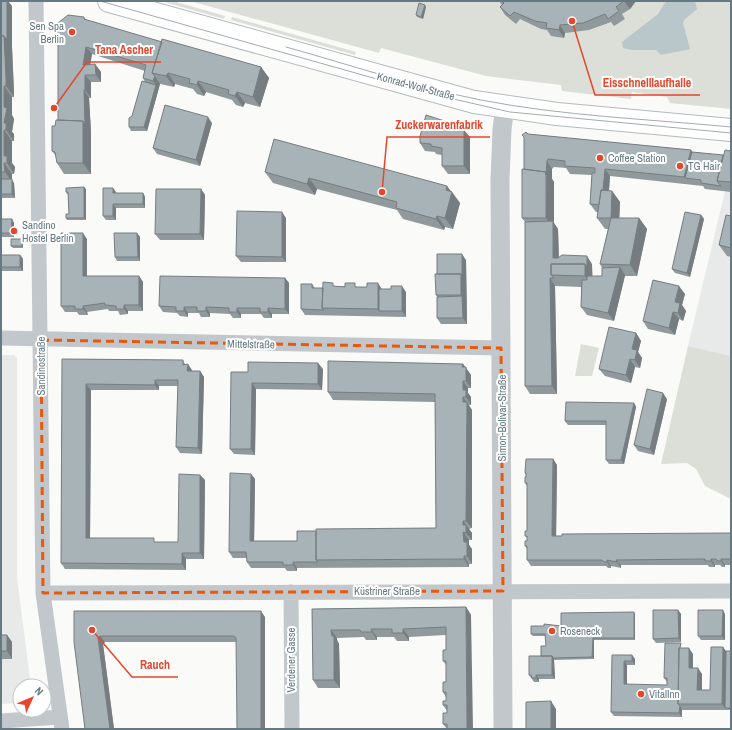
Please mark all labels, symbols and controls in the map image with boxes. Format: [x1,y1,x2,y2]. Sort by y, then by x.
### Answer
place label: Sen Spa Berlin [29,19,64,46]
marker: Sen Spa Berlin [67,27,77,37]
callout: Tana Ascher [87,38,161,62]
text: Tana Ascher [95,42,153,58]
street label: Konrad-Wolf-Straße [376,69,456,103]
callout: Eisschnelllaufhalle [595,71,700,95]
text: Eisschnelllaufhalle [603,75,692,91]
callout: Zuckerwarenfabrik [387,113,490,137]
text: Zuckerwarenfabrik [395,117,483,133]
place label: Coffee Station [608,151,666,165]
marker: Coffee Station [595,153,605,163]
place label: TG Hair [688,159,720,173]
marker: TG Hair [675,161,685,171]
place label: Sandino Hostel Berlin [22,218,74,245]
marker: Sandino Hostel Berlin [9,226,19,236]
street label: Sandinostraße [34,336,48,396]
street label: Mittelstraße [227,337,275,351]
street label: Simon-Bolivar-Straße [495,374,509,462]
street label: Küstriner Straße [354,584,420,598]
place label: Roseneck [560,624,601,638]
marker: Roseneck [547,626,557,636]
street label: Verdener Gasse [284,627,298,693]
callout: Rauch [132,653,178,677]
text: Rauch [140,657,170,673]
north arrow [12,678,52,718]
text: N [32,684,46,698]
place label: VitalInn [649,687,679,701]
marker: VitalInn [636,689,646,699]

